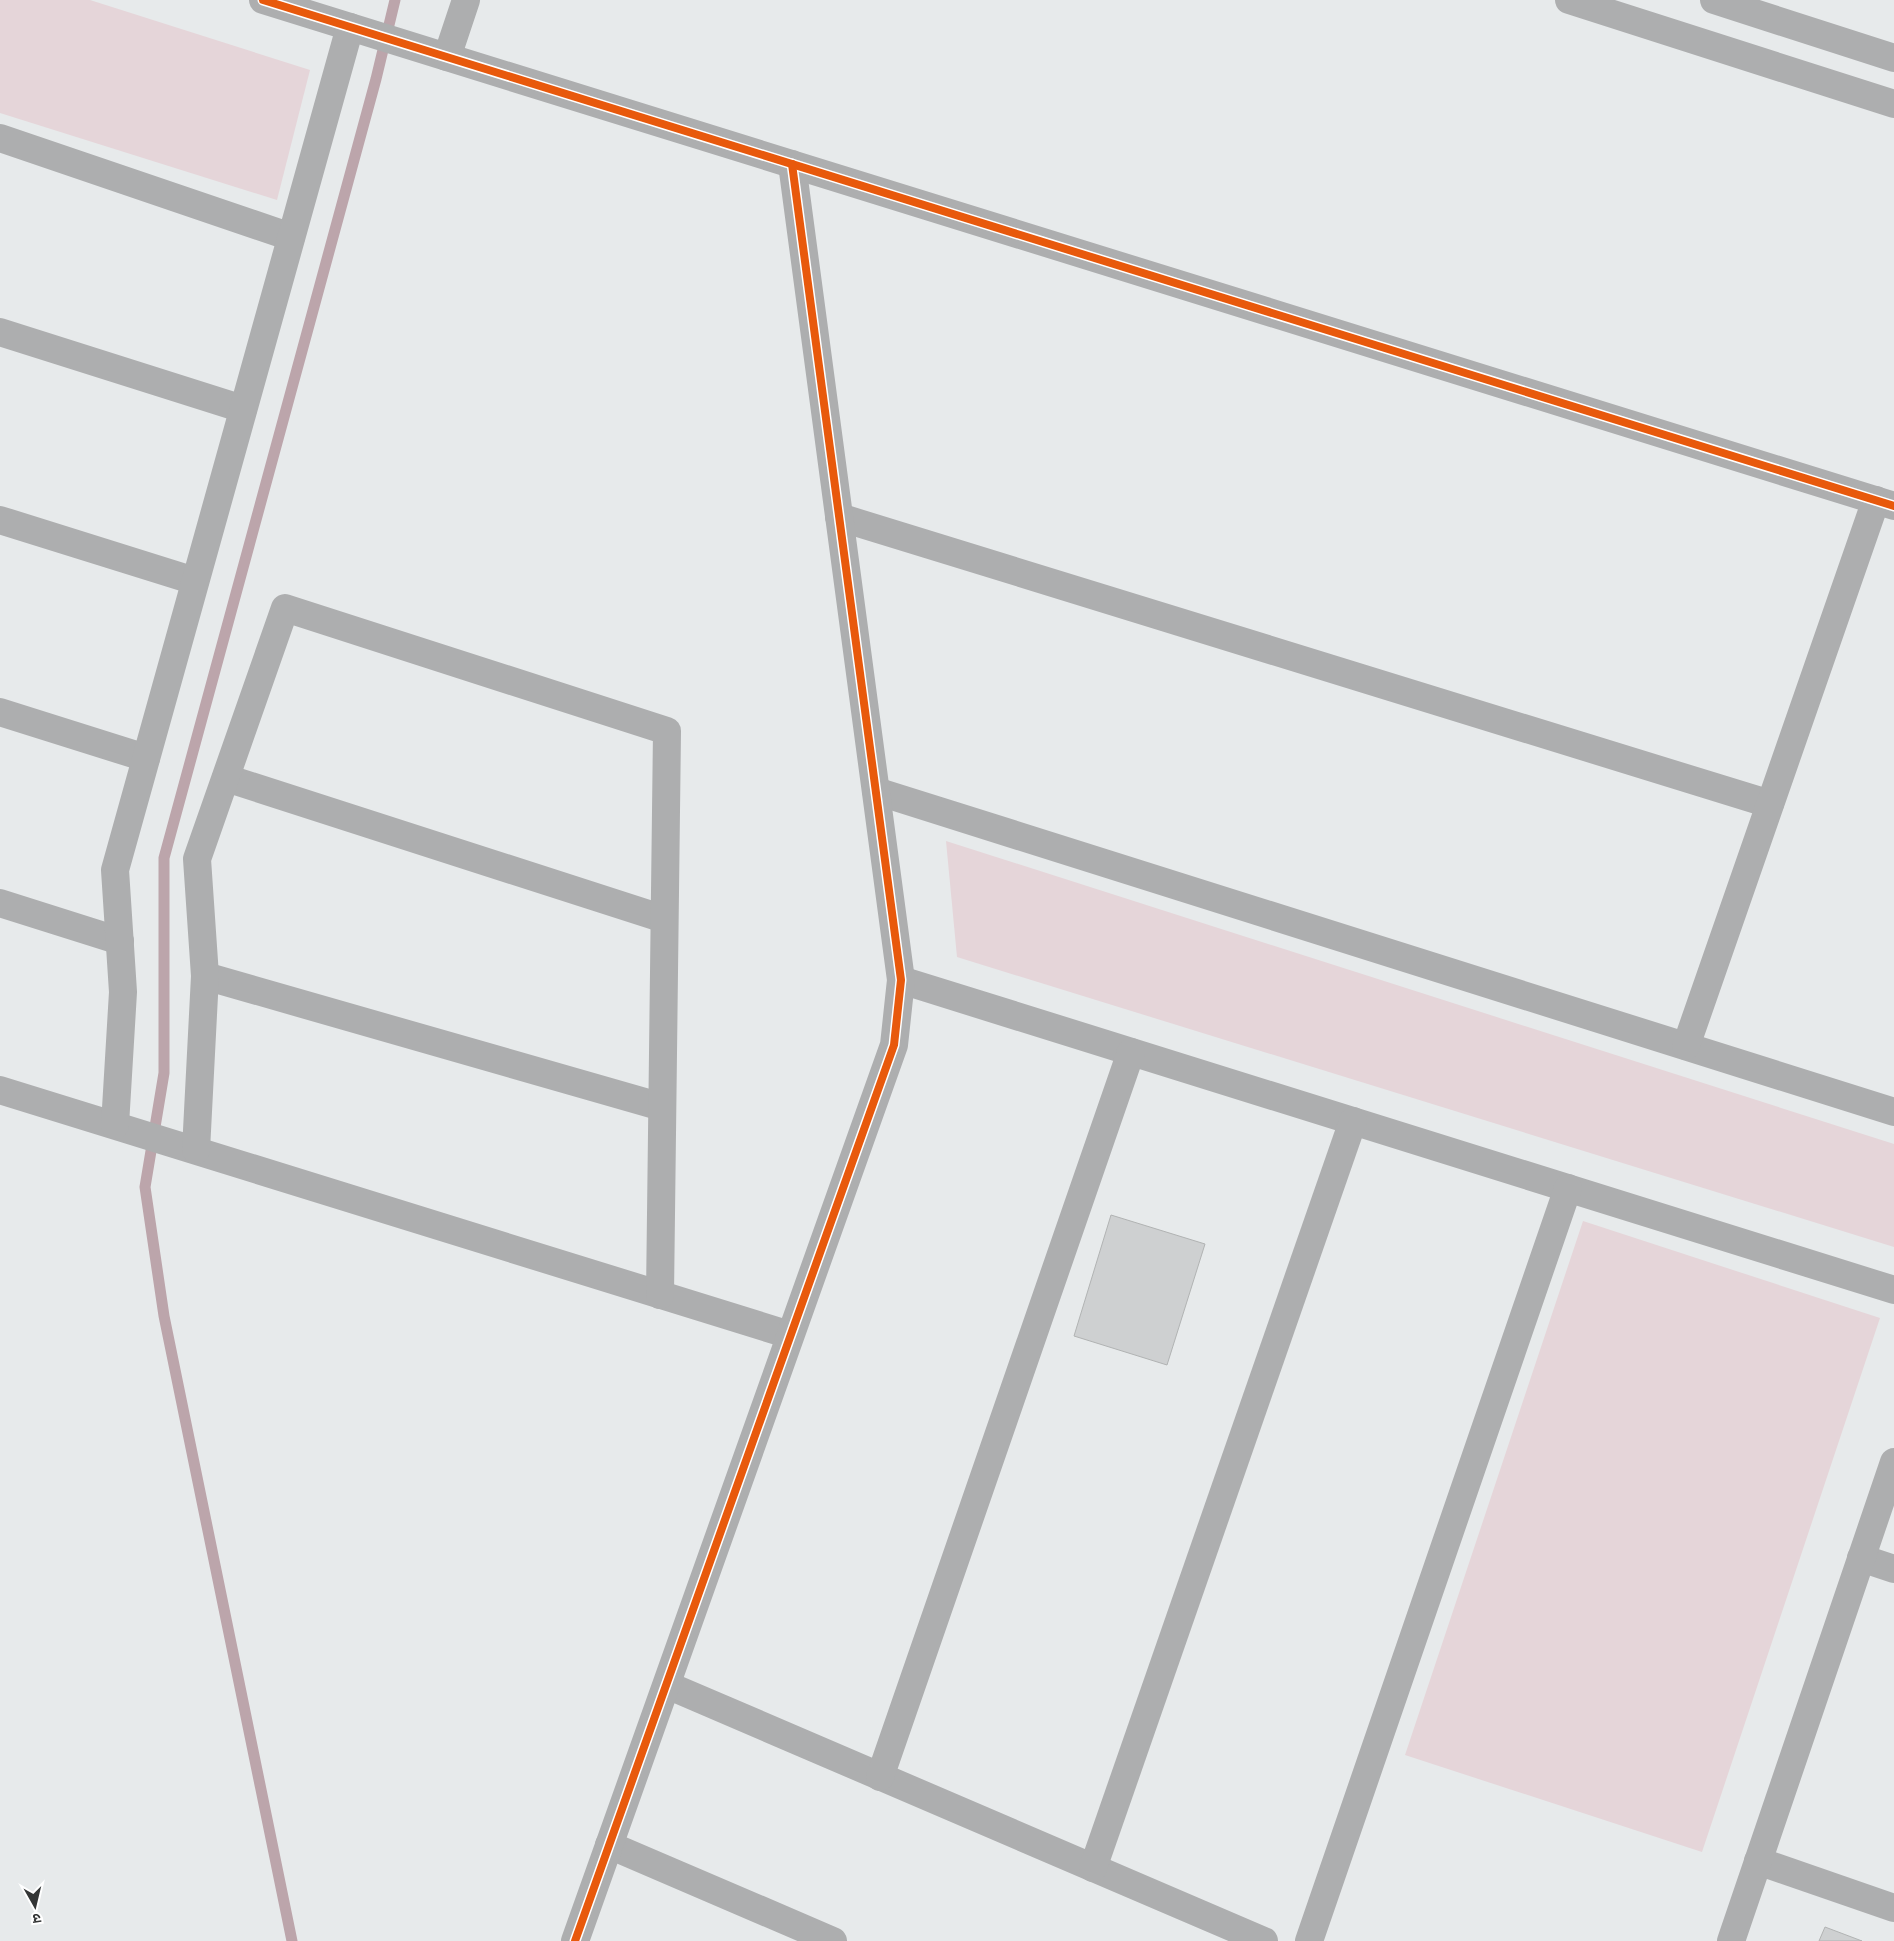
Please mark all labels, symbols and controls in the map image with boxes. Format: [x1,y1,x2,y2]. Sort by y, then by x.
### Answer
north arrow [10,1881,60,1931]
text: उ [31,1910,42,1927]

